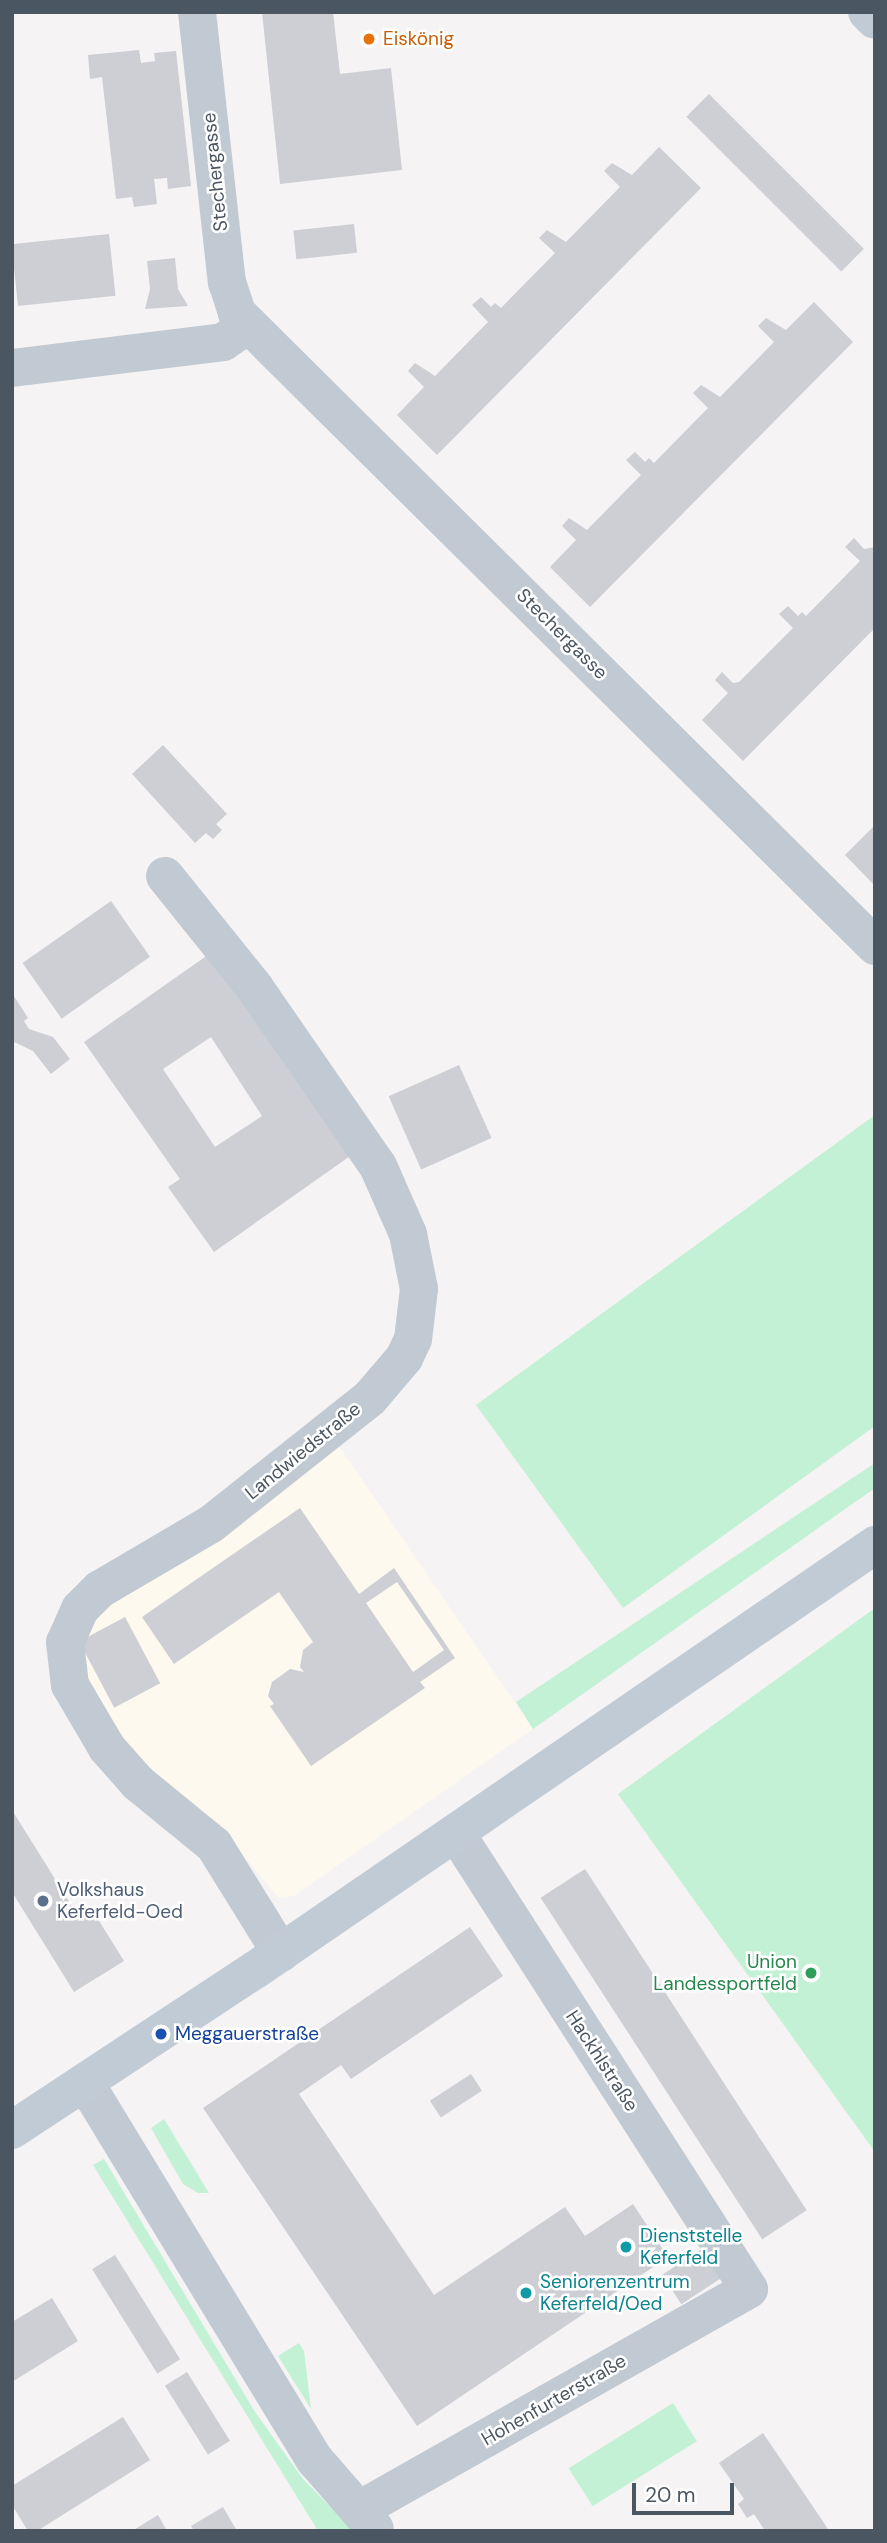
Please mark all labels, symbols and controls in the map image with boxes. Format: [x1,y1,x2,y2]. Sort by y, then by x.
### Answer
place label: Eiskönig [383,28,454,50]
marker: Eiskönig [361,31,377,47]
street label: Stechergasse [197,112,233,232]
street label: Stechergasse [512,584,612,684]
street label: Landwiedstraße [241,1397,365,1505]
place label: Volkshaus Keferfeld-Oed [57,1879,183,1923]
marker: Volkshaus Keferfeld-Oed [35,1893,51,1909]
place label: Union Landessportfeld [653,1951,797,1995]
marker: Union Landessportfeld [803,1965,819,1981]
street label: Hackhlstraße [561,2006,643,2116]
place label: Meggauerstraße [175,2023,319,2045]
marker: Meggauerstraße [153,2026,169,2042]
place label: Dienststelle Keferfeld [640,2225,742,2269]
marker: Dienststelle Keferfeld [618,2239,634,2255]
place label: Seniorenzentrum Keferfeld/Oed [540,2271,690,2315]
marker: Seniorenzentrum Keferfeld/Oed [518,2285,534,2301]
street label: Hohenfurterstraße [478,2349,630,2451]
scale bar [635,2470,736,2514]
text: 20 m [645,2481,696,2509]

